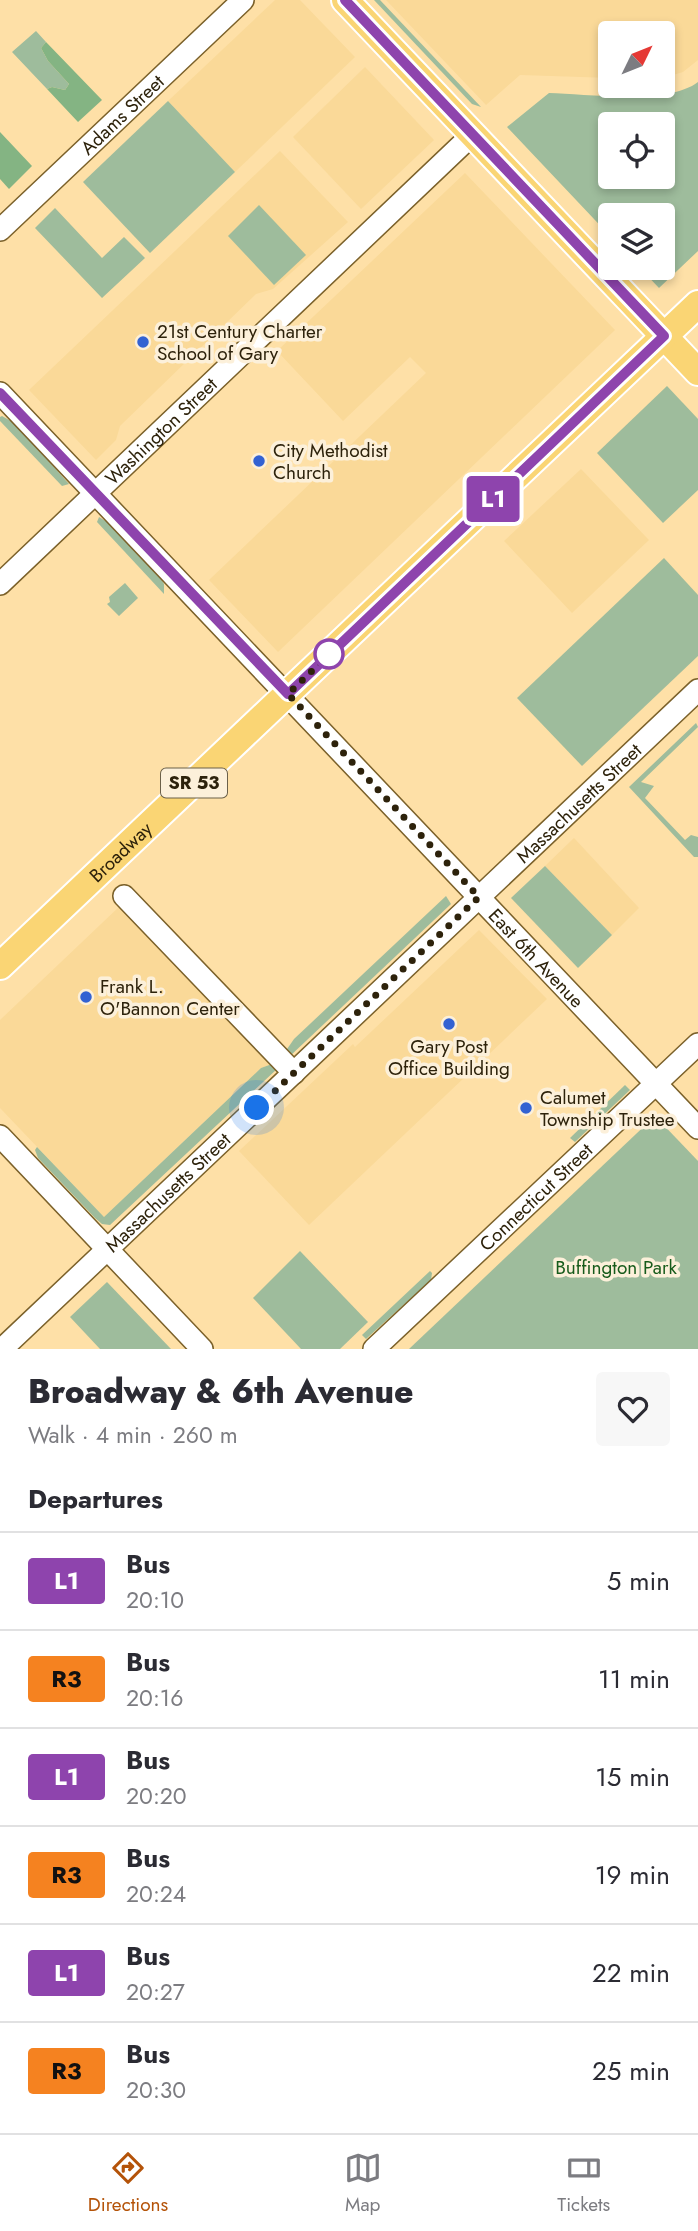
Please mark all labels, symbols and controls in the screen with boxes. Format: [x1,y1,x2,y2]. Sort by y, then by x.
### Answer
north arrow [598,21,676,98]
map controls [598,21,675,280]
street label: Adams Street [75,68,170,161]
button: locate [598,112,675,189]
button: layers [598,203,675,280]
place label: 21st Century Charter School of Gary [157,318,323,367]
marker: 21st Century Charter School of Gary [135,334,151,350]
street label: Washington Street [99,371,224,491]
place label: City Methodist Church [273,437,388,486]
marker: City Methodist Church [251,453,267,469]
line badge: L1 [462,476,524,522]
text: L1 [481,481,505,516]
unlabelled marker [314,639,344,669]
street label: Massachusetts Street [510,737,648,869]
road number: SR 53 [161,768,227,798]
street label: Broadway [83,815,159,889]
street label: East 6th Avenue [482,903,590,1014]
place label: Frank L. O'Bannon Center [100,973,240,1022]
marker: Frank L. O'Bannon Center [78,989,94,1005]
marker: Gary Post Office Building [441,1016,457,1032]
place label: Gary Post Office Building [388,1033,510,1082]
place label: Calumet Township Trustee [540,1084,675,1133]
your location [239,1090,274,1125]
marker: Calumet Township Trustee [518,1100,534,1116]
street label: Massachusetts Street [99,1126,237,1259]
street label: Connecticut Street [473,1137,599,1257]
park label: Buffington Park [555,1254,677,1281]
text: Broadway & 6th Avenue [28,1368,414,1415]
button: heart [596,1372,670,1446]
text: Walk · 4 min · 260 m [28,1418,238,1452]
text: Departures [28,1480,163,1518]
text: Bus [126,1545,170,1583]
text: 5 min [607,1562,670,1600]
text: L1 [54,1563,79,1598]
text: 20:10 [126,1583,184,1617]
text: Bus [126,1643,170,1681]
text: 11 min [598,1660,670,1698]
text: R3 [51,1661,82,1696]
text: 20:16 [126,1681,183,1715]
text: Bus [126,1741,170,1779]
text: 15 min [595,1758,670,1796]
text: L1 [54,1759,79,1794]
text: 20:20 [126,1779,187,1813]
text: Bus [126,1839,170,1877]
text: 19 min [595,1856,670,1894]
text: R3 [51,1857,82,1892]
text: 20:24 [126,1877,186,1911]
text: Bus [126,1937,170,1975]
text: 22 min [592,1954,670,1992]
text: L1 [54,1955,79,1990]
text: 20:27 [126,1975,185,2009]
text: Bus [126,2035,170,2073]
text: 25 min [592,2052,670,2090]
text: R3 [51,2053,82,2088]
text: 20:30 [126,2073,186,2107]
tab: Directions [88,2149,168,2218]
tab: Map [344,2149,382,2218]
tab: Tickets [557,2149,610,2218]

